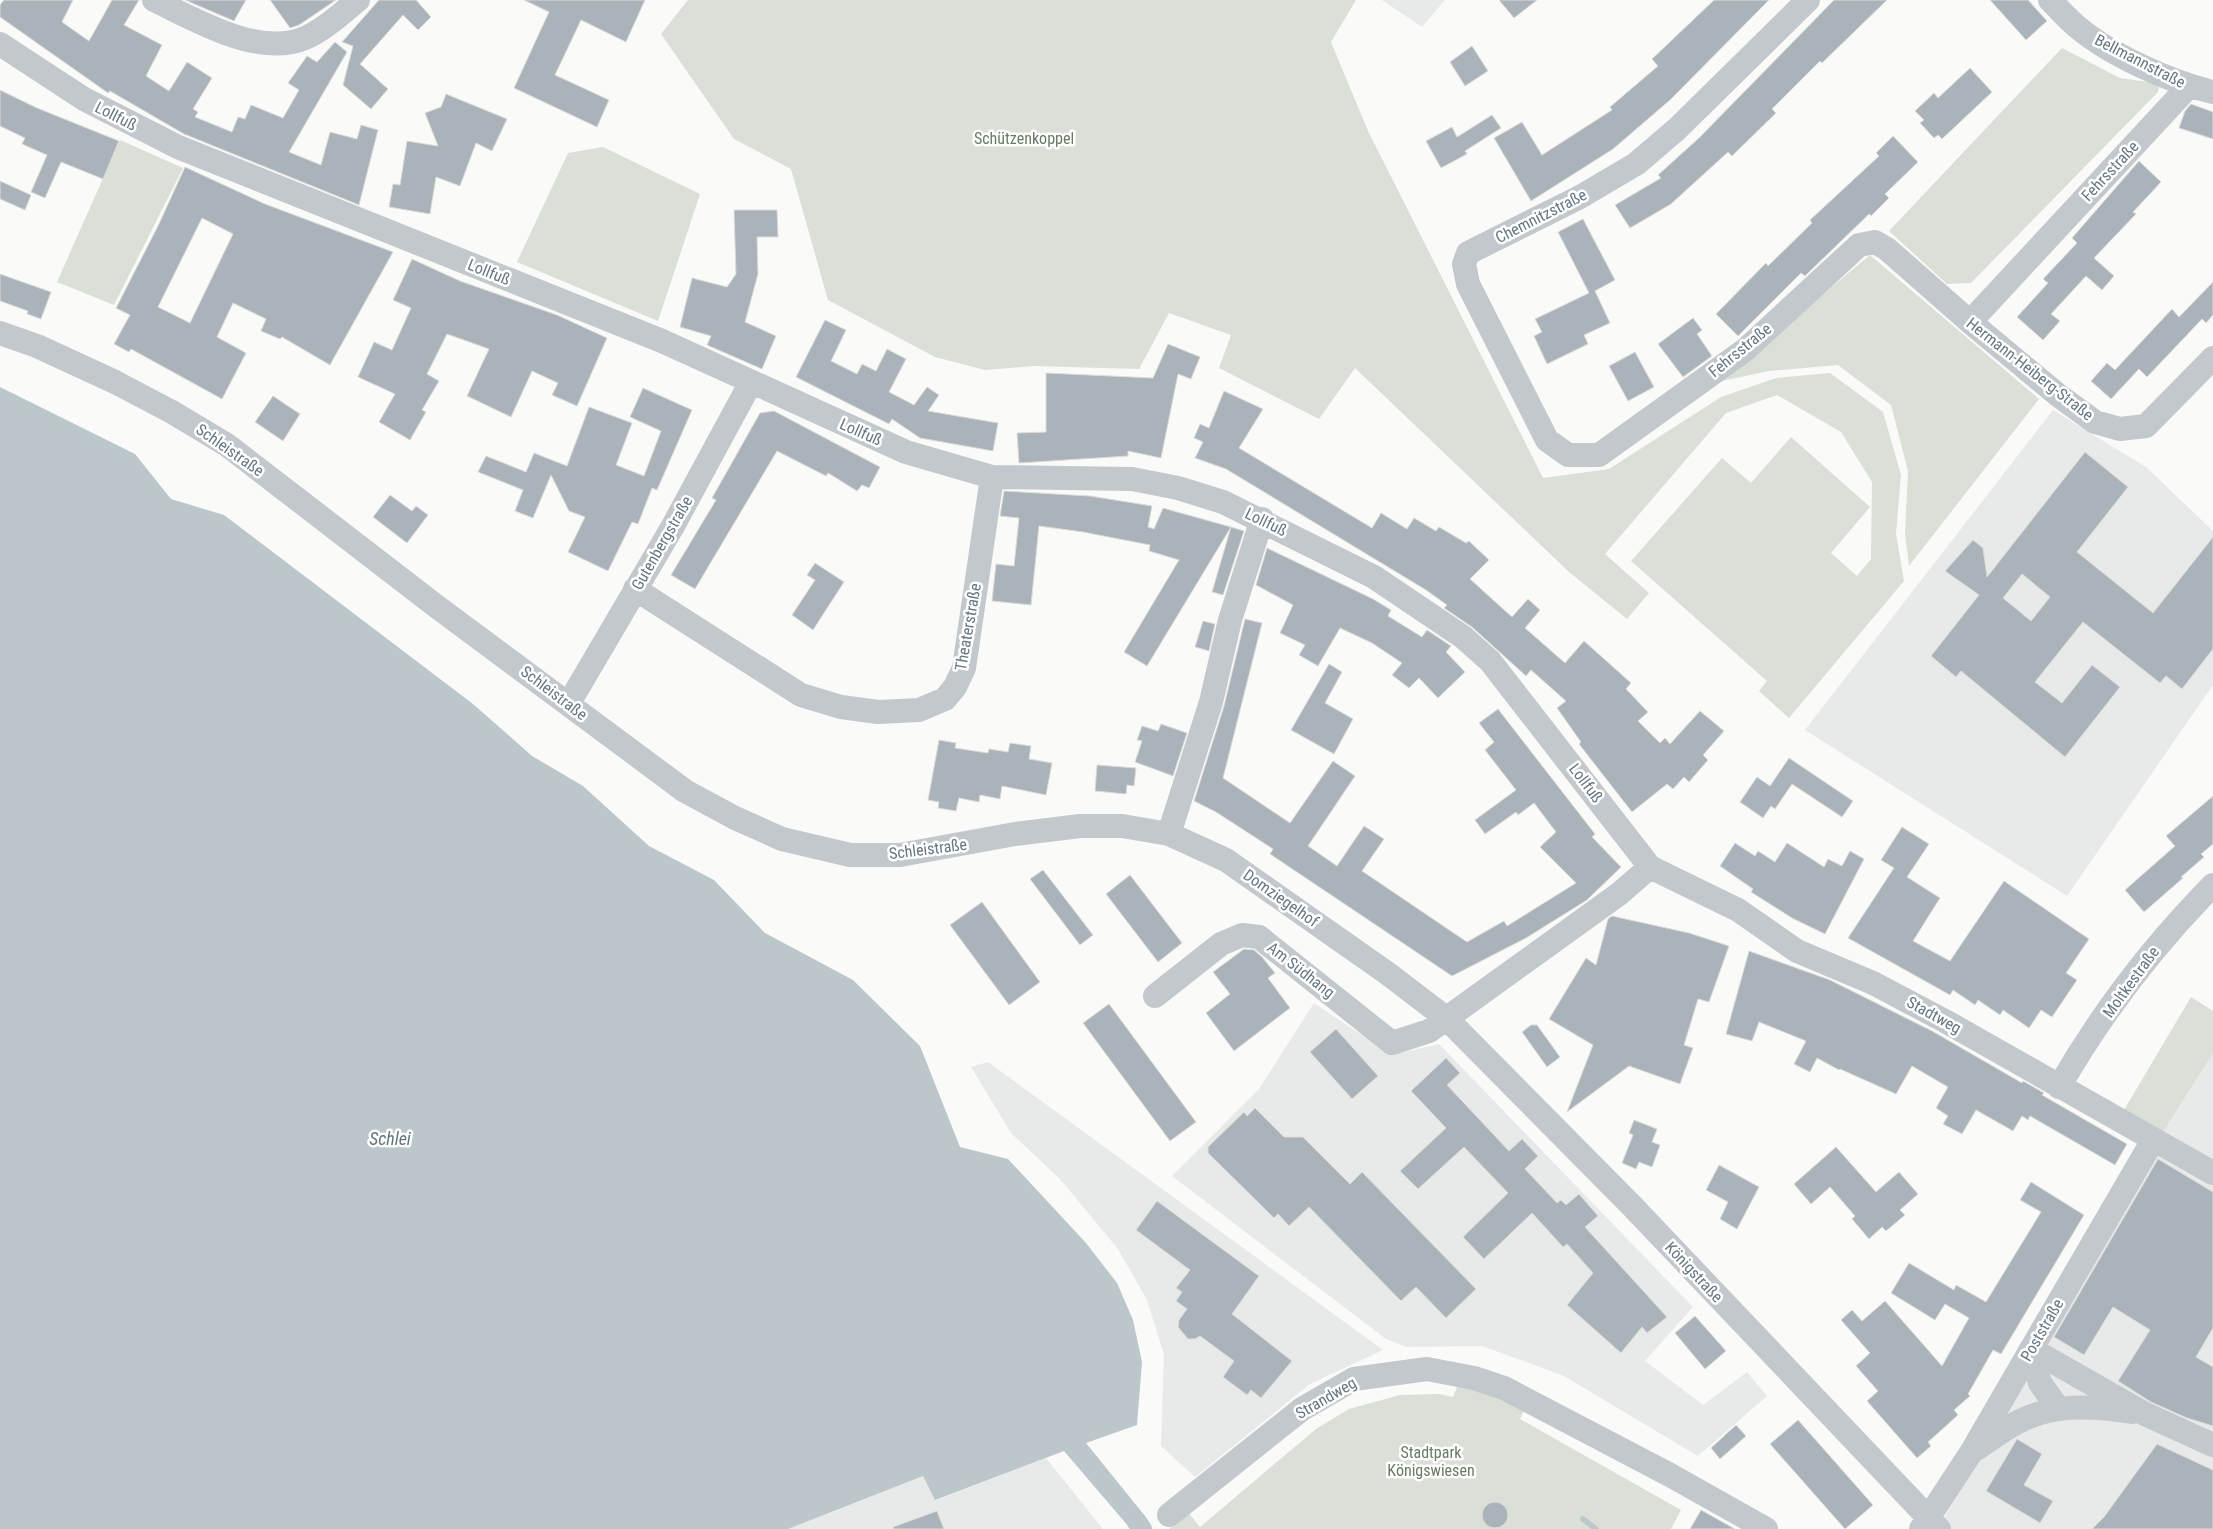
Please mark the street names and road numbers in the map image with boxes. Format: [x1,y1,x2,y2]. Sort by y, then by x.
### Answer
street label: Bellmannstraße [2092,30,2188,92]
street label: Lollfuß [92,98,140,134]
street label: Fehrsstraße [2077,137,2143,205]
street label: Chemnitzstraße [1492,185,1590,247]
street label: Lollfuß [465,255,513,289]
street label: Hermann-Heiberg-Straße [1963,314,2097,424]
street label: Fehrsstraße [1705,319,1775,381]
street label: Lollfuß [837,414,885,450]
street label: Schleistraße [192,420,268,480]
street label: Gutenbergstraße [627,493,697,593]
street label: Lollfuß [1242,504,1290,540]
street label: Theaterstraße [951,582,985,672]
street label: Schleistraße [517,662,591,724]
street label: Lollfuß [1565,760,1607,806]
street label: Schleistraße [888,835,968,863]
street label: Domziegelhof [1240,865,1322,931]
street label: Am Südhang [1264,938,1338,1002]
street label: Moltkestraße [2099,943,2163,1021]
street label: Stadtweg [1904,992,1964,1038]
street label: Königstraße [1661,1238,1727,1306]
street label: Poststraße [2017,1295,2067,1365]
street label: Strandweg [1292,1373,1360,1423]

